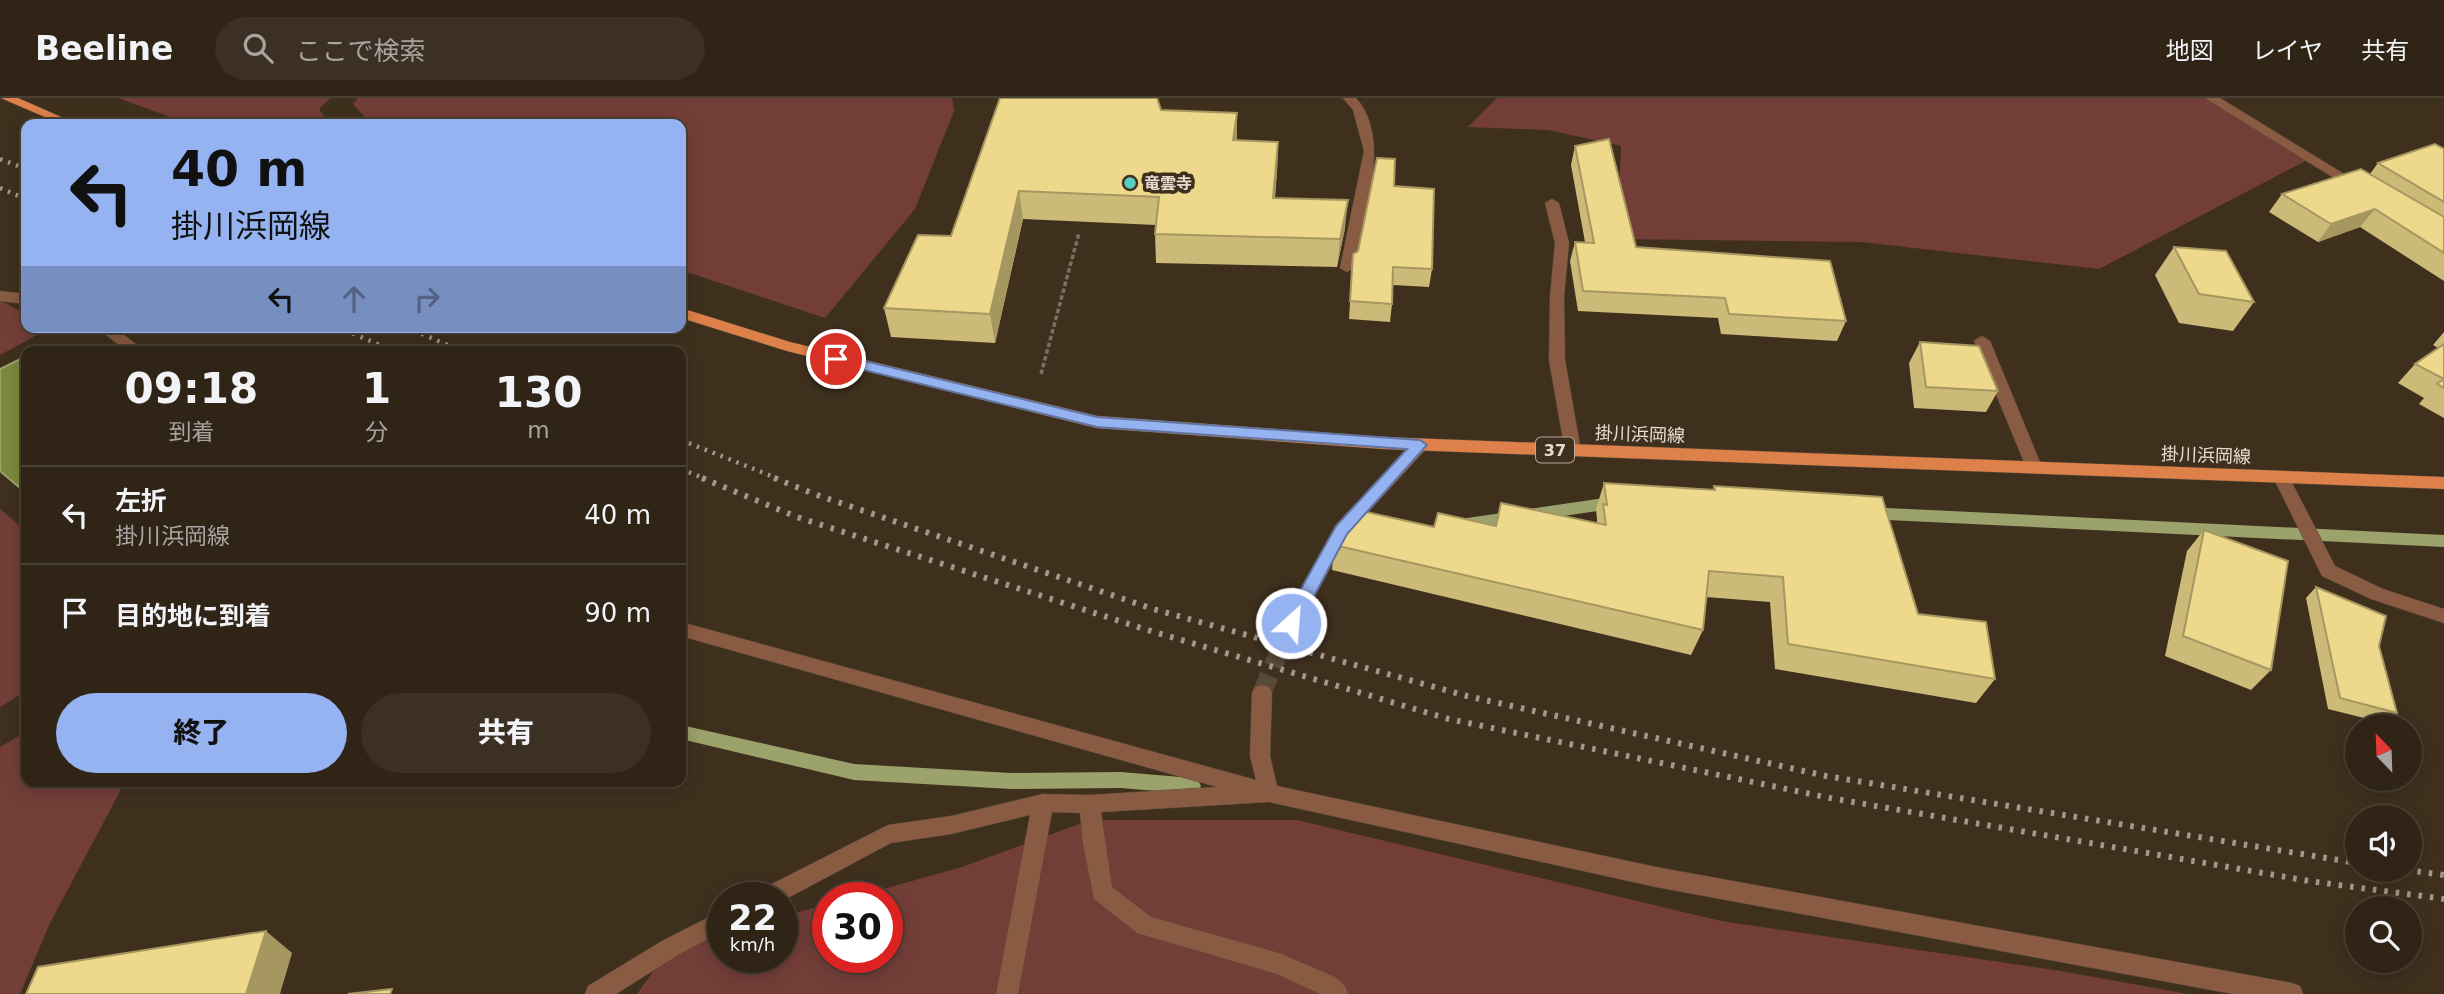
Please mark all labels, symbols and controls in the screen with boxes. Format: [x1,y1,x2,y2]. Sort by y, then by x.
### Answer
search box [215,17,705,80]
text: Beeline [35,29,173,68]
icon: search [239,29,277,67]
text: ここで検索 [295,36,425,66]
text: 地図 [2166,37,2214,65]
text: レイヤ [2252,37,2323,65]
text: 共有 [2361,37,2409,65]
text: 40 m [171,141,307,198]
icon: left [56,147,147,238]
place label: 竜雲寺 [1144,174,1192,193]
marker: 竜雲寺 [1122,175,1138,191]
text: 掛川浜岡線 [171,207,331,245]
icon: left [262,280,300,318]
icon: ahead [335,280,373,318]
icon: right [408,280,446,318]
pin [806,329,866,389]
icon: arrive [817,340,855,378]
text: 09:18 [125,364,258,413]
text: 1 [362,364,391,413]
text: 130 [495,368,582,417]
text: m [527,417,550,443]
text: 到着 [168,419,214,445]
text: 分 [365,419,388,445]
street label: 掛川浜岡線 [1595,422,1685,446]
road number: 37 [1536,438,1574,462]
street label: 掛川浜岡線 [2161,443,2251,467]
text: 左折 [115,486,167,516]
icon: left [56,496,94,534]
text: 40 m [584,500,651,530]
text: 掛川浜岡線 [115,523,230,549]
position arrow [1254,586,1328,660]
icon: arrive [56,594,94,632]
text: 90 m [584,598,651,628]
text: 目的地に到着 [115,601,271,631]
button: 終了 [56,693,347,773]
button: 共有 [361,693,651,773]
north arrow [2345,714,2422,791]
map controls [2345,714,2422,973]
button: sound [2345,805,2422,882]
speed limit sign: 30 [812,882,903,973]
button: search [2345,896,2422,973]
text: 22 [728,898,777,938]
text: km/h [730,934,775,955]

